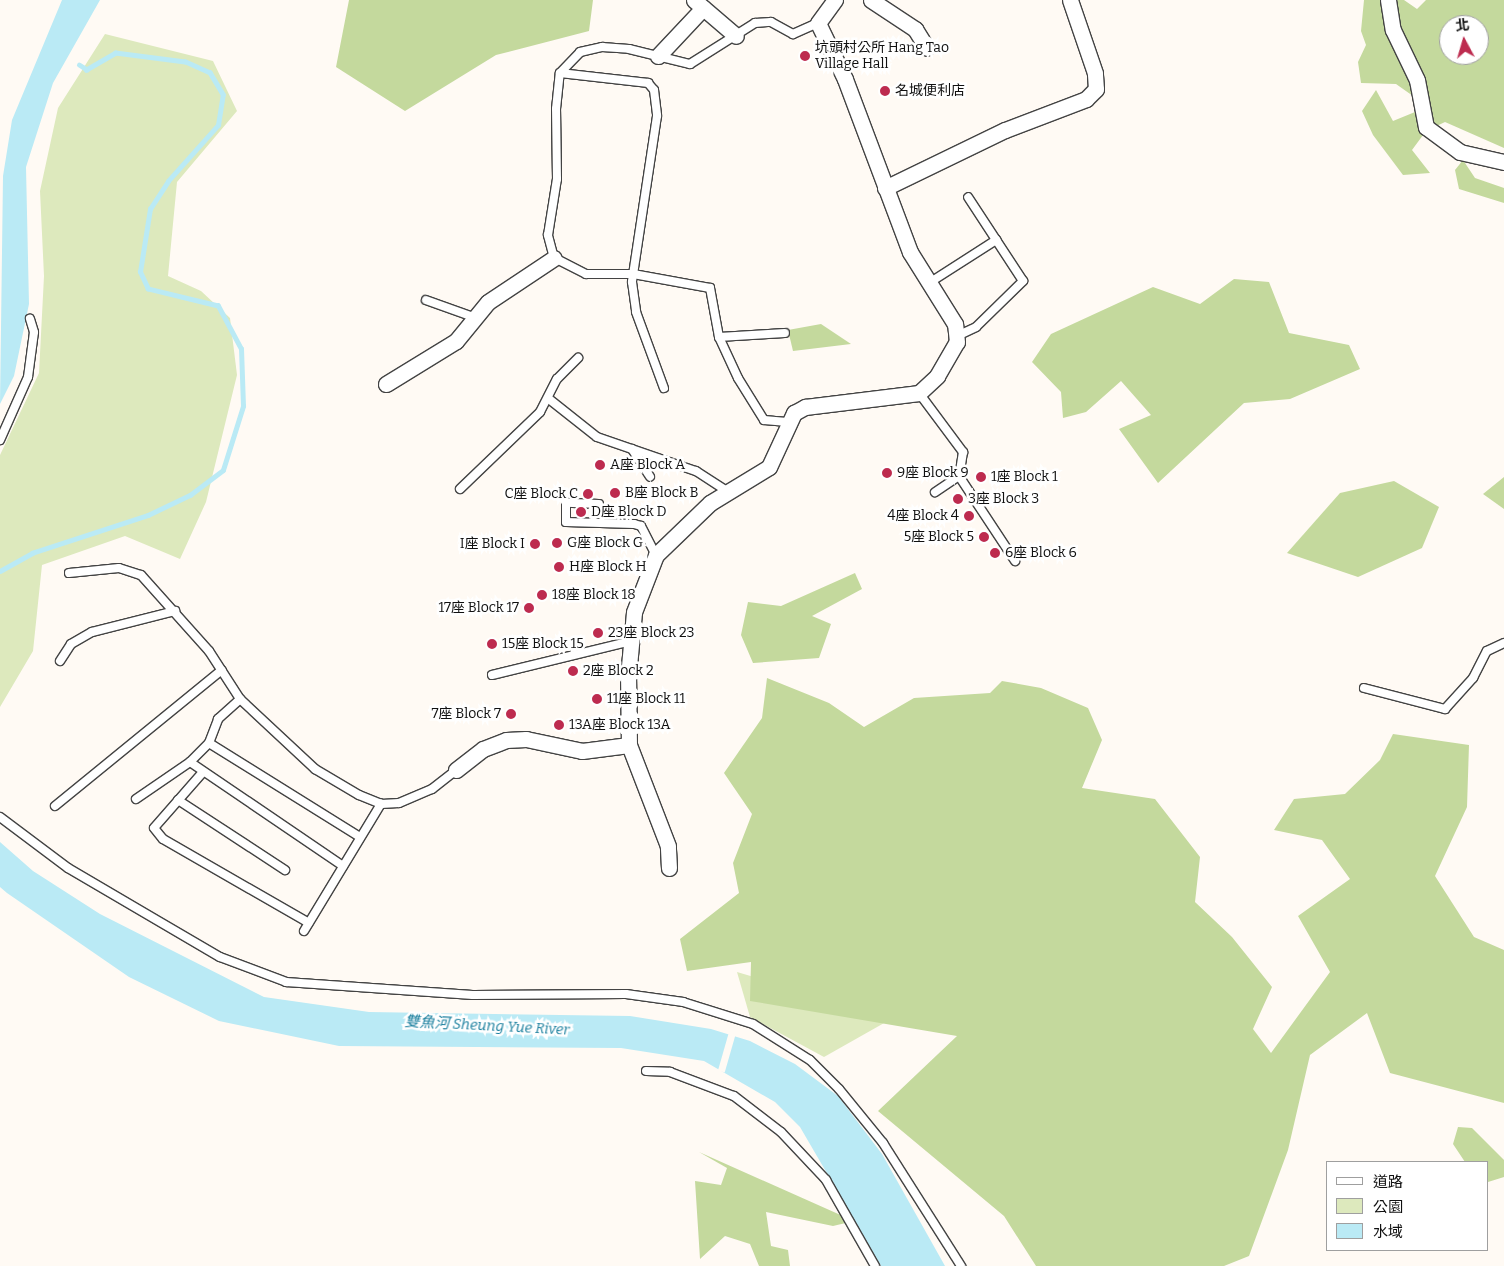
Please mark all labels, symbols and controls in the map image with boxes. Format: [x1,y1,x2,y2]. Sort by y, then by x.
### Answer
north arrow [1439,15,1489,65]
text: 北 [1455,16,1470,35]
place label: 坑頭村公所 Hang Tao Village Hall [815,40,949,72]
marker: 坑頭村公所 Hang Tao Village Hall [799,50,811,62]
place label: 名城便利店 [895,83,965,99]
marker: 名城便利店 [879,85,891,97]
place label: A座 Block A [610,457,685,473]
marker: A座 Block A [594,459,606,471]
place label: 9座 Block 9 [897,465,969,481]
marker: 9座 Block 9 [881,467,893,479]
place label: 1座 Block 1 [991,469,1058,485]
marker: 1座 Block 1 [975,471,987,483]
place label: B座 Block B [625,485,698,501]
place label: C座 Block C [505,486,578,502]
marker: B座 Block B [609,487,621,499]
marker: C座 Block C [582,488,594,500]
place label: 3座 Block 3 [968,491,1039,507]
marker: 3座 Block 3 [952,493,964,505]
place label: D座 Block D [591,504,666,520]
marker: D座 Block D [575,506,587,518]
place label: 4座 Block 4 [887,508,959,524]
marker: 4座 Block 4 [963,510,975,522]
place label: 5座 Block 5 [904,529,974,545]
marker: 5座 Block 5 [978,531,990,543]
place label: G座 Block G [567,535,643,551]
place label: I座 Block I [460,536,525,552]
marker: G座 Block G [551,537,563,549]
marker: I座 Block I [529,538,541,550]
place label: 6座 Block 6 [1005,545,1077,561]
marker: 6座 Block 6 [989,547,1001,559]
place label: H座 Block H [569,559,647,575]
marker: H座 Block H [553,561,565,573]
place label: 18座 Block 18 [552,587,636,603]
marker: 18座 Block 18 [536,589,548,601]
place label: 17座 Block 17 [438,600,519,616]
marker: 17座 Block 17 [523,602,535,614]
place label: 23座 Block 23 [608,625,695,641]
marker: 23座 Block 23 [592,627,604,639]
place label: 15座 Block 15 [502,636,584,652]
marker: 15座 Block 15 [486,638,498,650]
place label: 2座 Block 2 [583,663,654,679]
marker: 2座 Block 2 [567,665,579,677]
place label: 11座 Block 11 [607,691,685,707]
marker: 11座 Block 11 [591,693,603,705]
place label: 7座 Block 7 [432,706,501,722]
marker: 7座 Block 7 [505,708,517,720]
place label: 13A座 Block 13A [569,717,670,733]
marker: 13A座 Block 13A [553,719,565,731]
water label: 雙魚河 Sheung Yue River [404,1013,570,1039]
legend [1326,1161,1489,1251]
text: 道路 [1373,1173,1403,1191]
text: 公園 [1373,1198,1403,1216]
text: 水域 [1373,1223,1403,1241]

